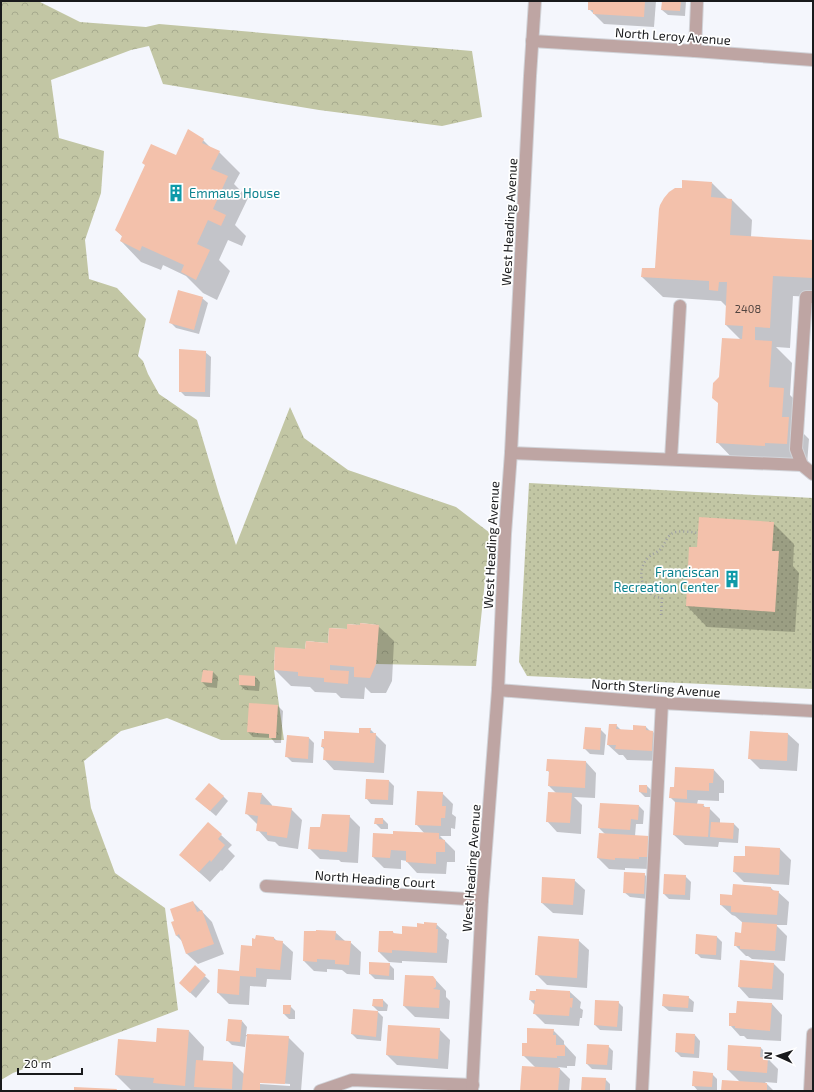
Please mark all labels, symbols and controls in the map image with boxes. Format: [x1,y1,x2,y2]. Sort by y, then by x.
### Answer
street label: North Leroy Avenue [615,24,731,48]
street label: West Heading Avenue [498,158,520,286]
building icon: Emmaus House [166,183,186,203]
place label: Emmaus House [189,185,280,201]
house number: 2408 [735,302,761,315]
street label: West Heading Avenue [480,481,502,609]
place label: Franciscan Recreation Center [613,564,719,595]
building icon: Franciscan Recreation Center [722,569,742,589]
street label: North Sterling Avenue [591,676,721,701]
street label: West Heading Avenue [459,804,483,932]
street label: North Heading Court [314,867,436,891]
north arrow [758,1036,798,1076]
scale bar [18,1050,82,1076]
text: N [761,1051,774,1060]
text: 20 m [24,1056,51,1070]

